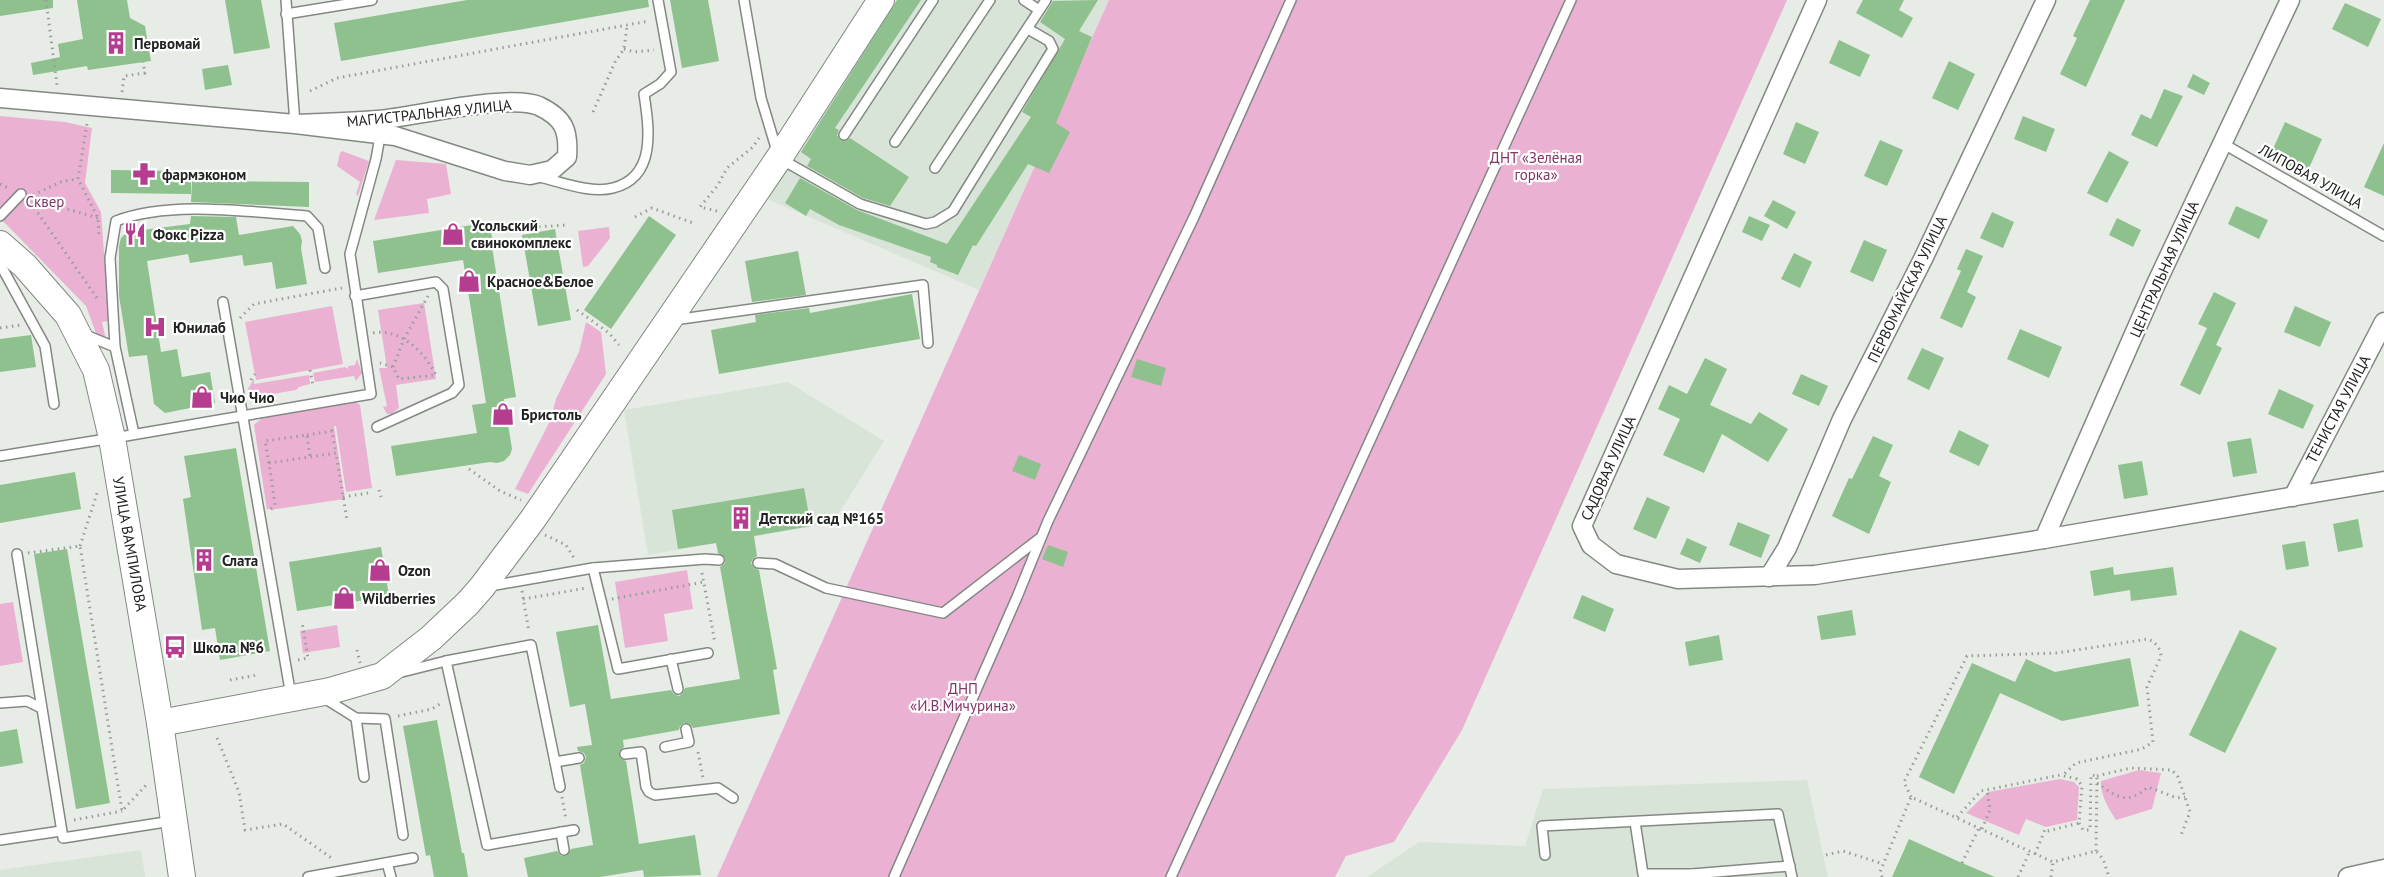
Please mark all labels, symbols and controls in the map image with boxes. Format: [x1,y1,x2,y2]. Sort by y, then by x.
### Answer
building icon: Первомай [103,30,129,56]
place label: Первомай [134,34,201,53]
street label: МАГИСТРАЛЬНАЯ УЛИЦА [346,95,512,131]
street label: ЛИПОВАЯ УЛИЦА [2255,139,2366,212]
park label: ДНТ «Зелёная горка» [1490,148,1582,184]
pharmacy icon: фармэконом [131,161,157,187]
place label: фармэконом [162,165,246,184]
park label: Сквер [26,192,64,211]
street label: ЦЕНТРАЛЬНАЯ УЛИЦА [2125,197,2203,340]
street label: ПЕРВОМАЙСКАЯ УЛИЦА [1863,212,1951,366]
place label: Усольский свинокомплекс [470,216,572,252]
restaurant icon: Фокс Pizza [122,221,148,247]
shop icon: Усольский свинокомплекс [440,221,466,247]
place label: Фокс Pizza [153,225,224,244]
shop icon: Красное&Белое [456,268,482,294]
place label: Красное&Белое [487,272,594,291]
hospital icon: Юнилаб [142,314,168,340]
place label: Юнилаб [173,318,226,337]
street label: ТЕНИСТАЯ УЛИЦА [2302,351,2375,466]
shop icon: Чио Чио [189,384,215,410]
place label: Чио Чио [220,388,274,407]
shop icon: Бристоль [490,401,516,427]
place label: Бристоль [521,405,582,424]
street label: САДОВАЯ УЛИЦА [1576,412,1640,523]
street label: УЛИЦА ВАМПИЛОВА [109,475,151,613]
building icon: Детский сад №165 [728,505,754,531]
place label: Детский сад №165 [759,509,884,528]
building icon: Слата [191,547,217,573]
place label: Слата [222,551,258,570]
shop icon: Ozon [367,557,393,583]
place label: Ozon [398,561,431,580]
shop icon: Wildberries [331,585,357,611]
place label: Wildberries [362,589,436,608]
bus stop icon: Школа №6 [162,634,188,660]
place label: Школа №6 [193,638,264,657]
park label: ДНП «И.В.Мичурина» [910,679,1016,715]

